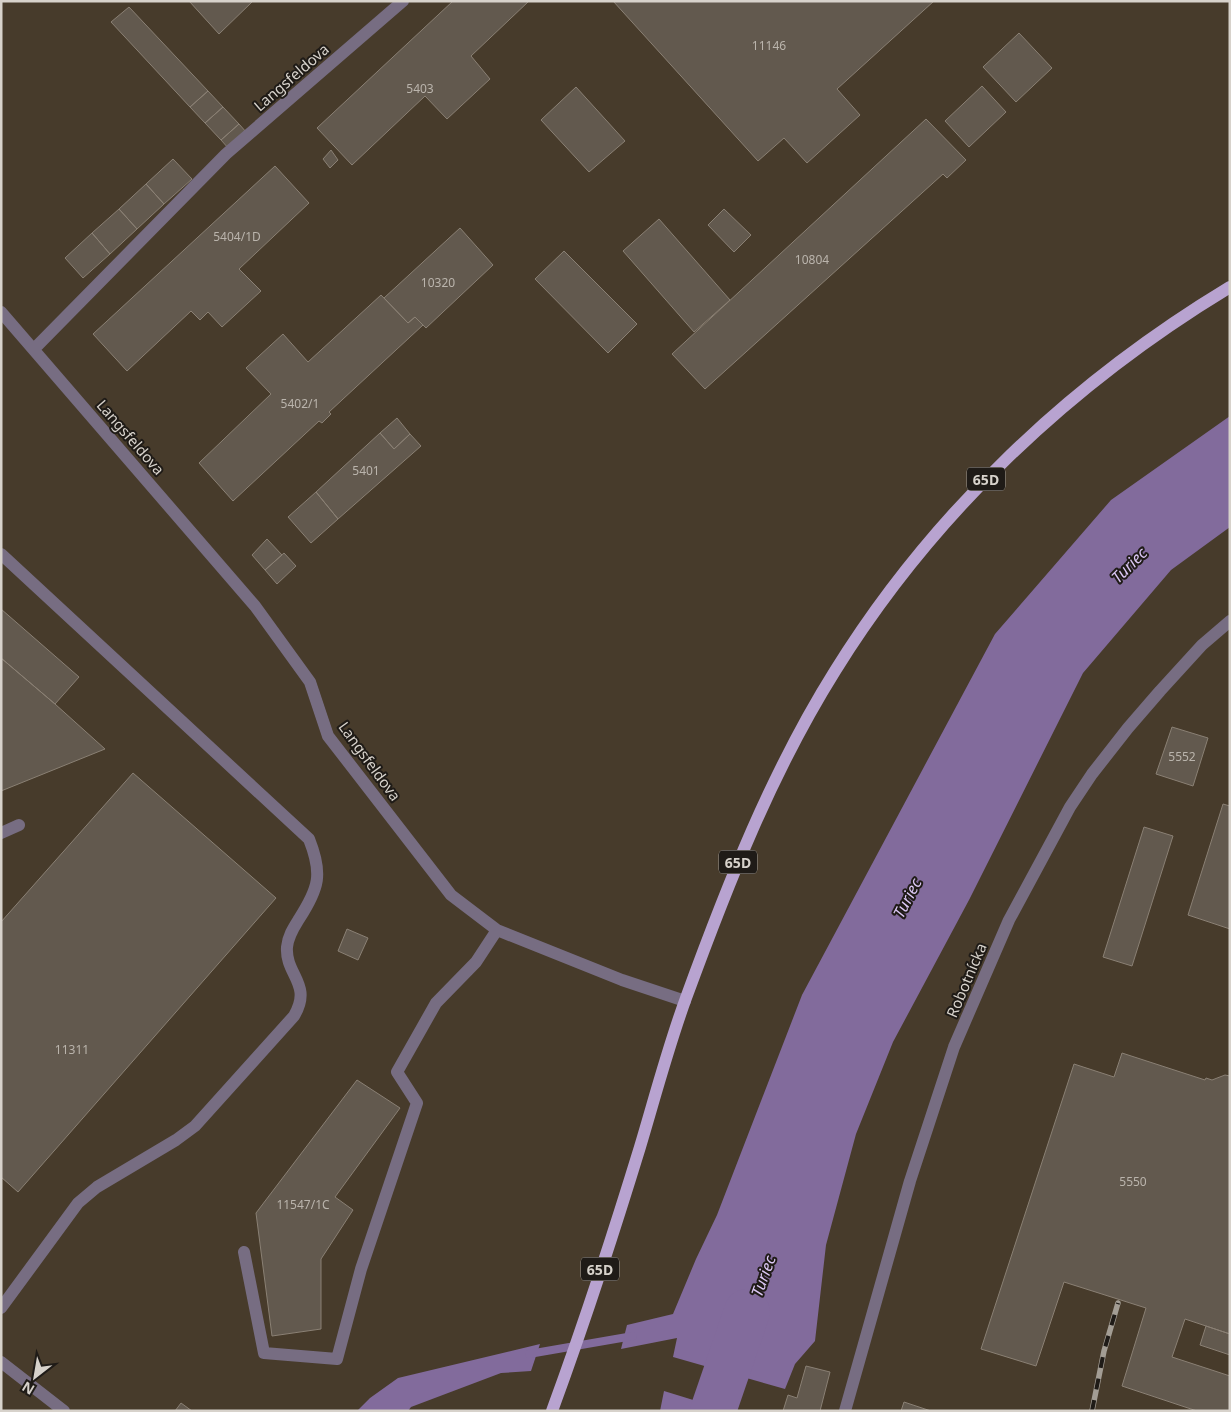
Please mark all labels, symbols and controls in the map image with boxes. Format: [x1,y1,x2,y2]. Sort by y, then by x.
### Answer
house number: 11146 [752,37,786,54]
street label: Langsfeldova [249,39,333,115]
house number: 5403 [406,80,434,97]
house number: 5404/1D [213,228,261,245]
house number: 10804 [795,251,829,268]
house number: 10320 [421,274,455,291]
street label: Langsfeldova [93,395,169,479]
house number: 5402/1 [281,395,319,412]
house number: 5401 [352,462,380,479]
road number: 65D [967,468,1005,490]
water label: Turiec [1106,542,1152,588]
street label: Langsfeldova [334,717,406,805]
house number: 5552 [1168,748,1196,765]
road number: 65D [719,850,757,874]
water label: Turiec [888,874,927,922]
street label: Robotnícka [941,940,991,1020]
house number: 11311 [55,1041,89,1058]
house number: 5550 [1119,1173,1147,1190]
house number: 11547/1C [276,1196,330,1213]
water label: Turiec [745,1252,781,1300]
road number: 65D [581,1258,619,1280]
north arrow [10,1352,60,1402]
text: N [18,1377,38,1400]

